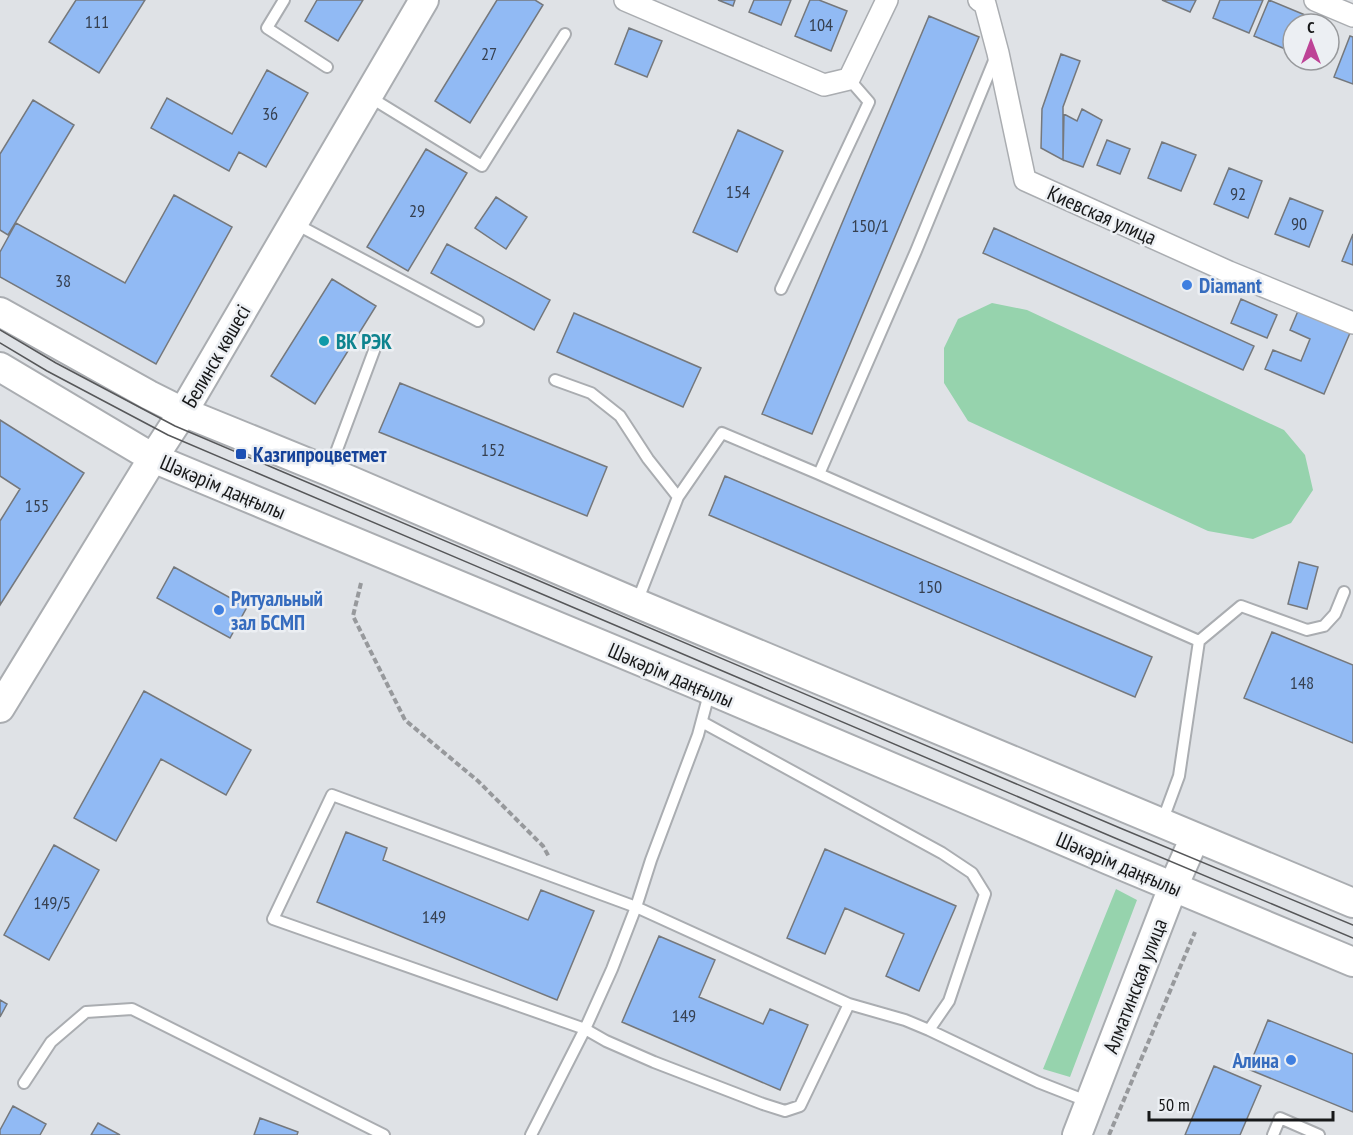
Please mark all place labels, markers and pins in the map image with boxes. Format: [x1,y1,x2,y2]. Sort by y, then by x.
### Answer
place label: Diamant [1199,272,1262,299]
marker: Diamant [1180,278,1194,292]
place label: ВК РЭК [336,328,392,355]
marker: ВК РЭК [317,334,331,348]
place label: Казгипроцветмет [253,441,387,468]
marker: Казгипроцветмет [234,447,248,461]
place label: Ритуальный зал БСМП [231,585,323,636]
marker: Ритуальный зал БСМП [212,603,226,617]
place label: Алина [1232,1047,1279,1074]
marker: Алина [1284,1053,1298,1067]

